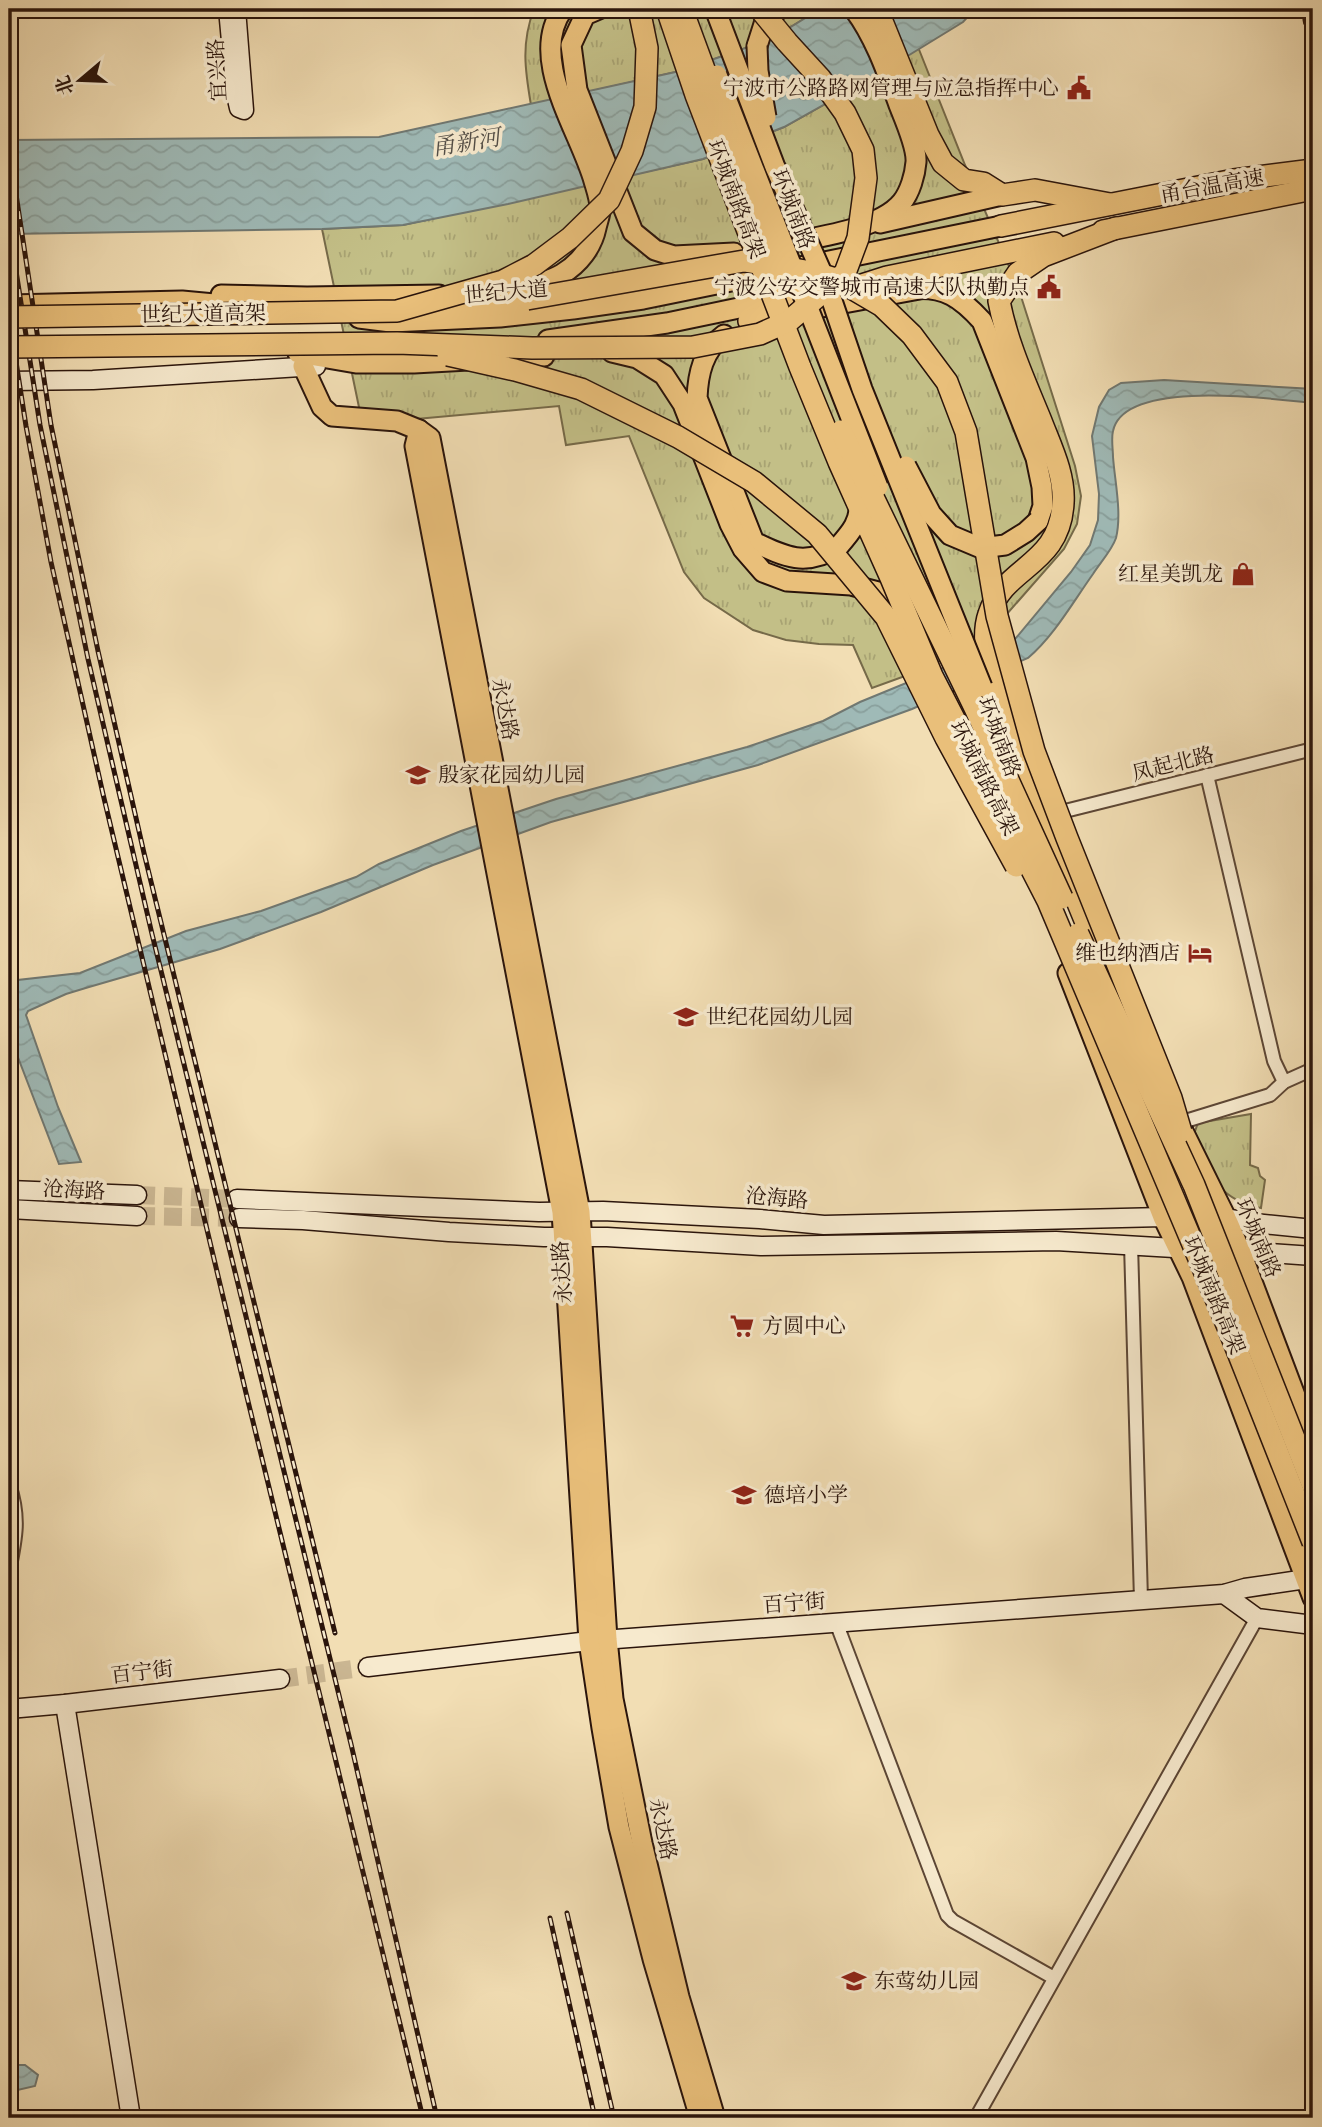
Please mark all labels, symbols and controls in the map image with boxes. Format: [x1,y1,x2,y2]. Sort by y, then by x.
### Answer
street label: 宜兴路 [202,38,232,102]
north arrow [46,46,116,116]
text: 北 [50,73,78,98]
public building icon: 宁波市公路路网管理与应急指挥中心 [1065,74,1093,102]
place label: 宁波市公路路网管理与应急指挥中心 [723,75,1059,101]
water label: 甬新河 [430,122,506,161]
street label: 环城南路高架 [701,136,771,262]
street label: 甬台温高速 [1158,164,1266,208]
street label: 环城南路 [766,165,820,253]
public building icon: 宁波公安交警城市高速大队执勤点 [1035,273,1063,301]
place label: 宁波公安交警城市高速大队执勤点 [714,274,1029,300]
street label: 世纪大道 [463,275,549,309]
street label: 世纪大道高架 [140,300,266,328]
shop icon: 红星美凯龙 [1229,560,1257,588]
place label: 红星美凯龙 [1118,561,1223,587]
street label: 永达路 [486,676,524,742]
street label: 环城南路 [972,693,1026,781]
street label: 环城南路高架 [944,716,1024,840]
street label: 凤起北路 [1129,741,1217,787]
school or university icon: 殷家花园幼儿园 [404,761,432,789]
place label: 殷家花园幼儿园 [438,762,585,788]
hotel icon: 维也纳酒店 [1186,939,1214,967]
place label: 维也纳酒店 [1075,940,1180,966]
school or university icon: 世纪花园幼儿园 [672,1003,700,1031]
place label: 世纪花园幼儿园 [706,1004,853,1030]
street label: 沧海路 [42,1175,106,1205]
street label: 沧海路 [744,1182,810,1214]
street label: 环城南路 [1230,1194,1286,1282]
street label: 环城南路高架 [1177,1232,1251,1358]
street label: 永达路 [547,1240,577,1304]
supermarket icon: 方圆中心 [728,1312,756,1340]
place label: 方圆中心 [762,1313,846,1339]
school or university icon: 德培小学 [730,1481,758,1509]
place label: 德培小学 [764,1482,848,1508]
street label: 百宁街 [762,1588,826,1618]
street label: 百宁街 [109,1655,175,1689]
street label: 永达路 [644,1795,682,1863]
school or university icon: 东莺幼儿园 [840,1967,868,1995]
place label: 东莺幼儿园 [874,1968,979,1994]

